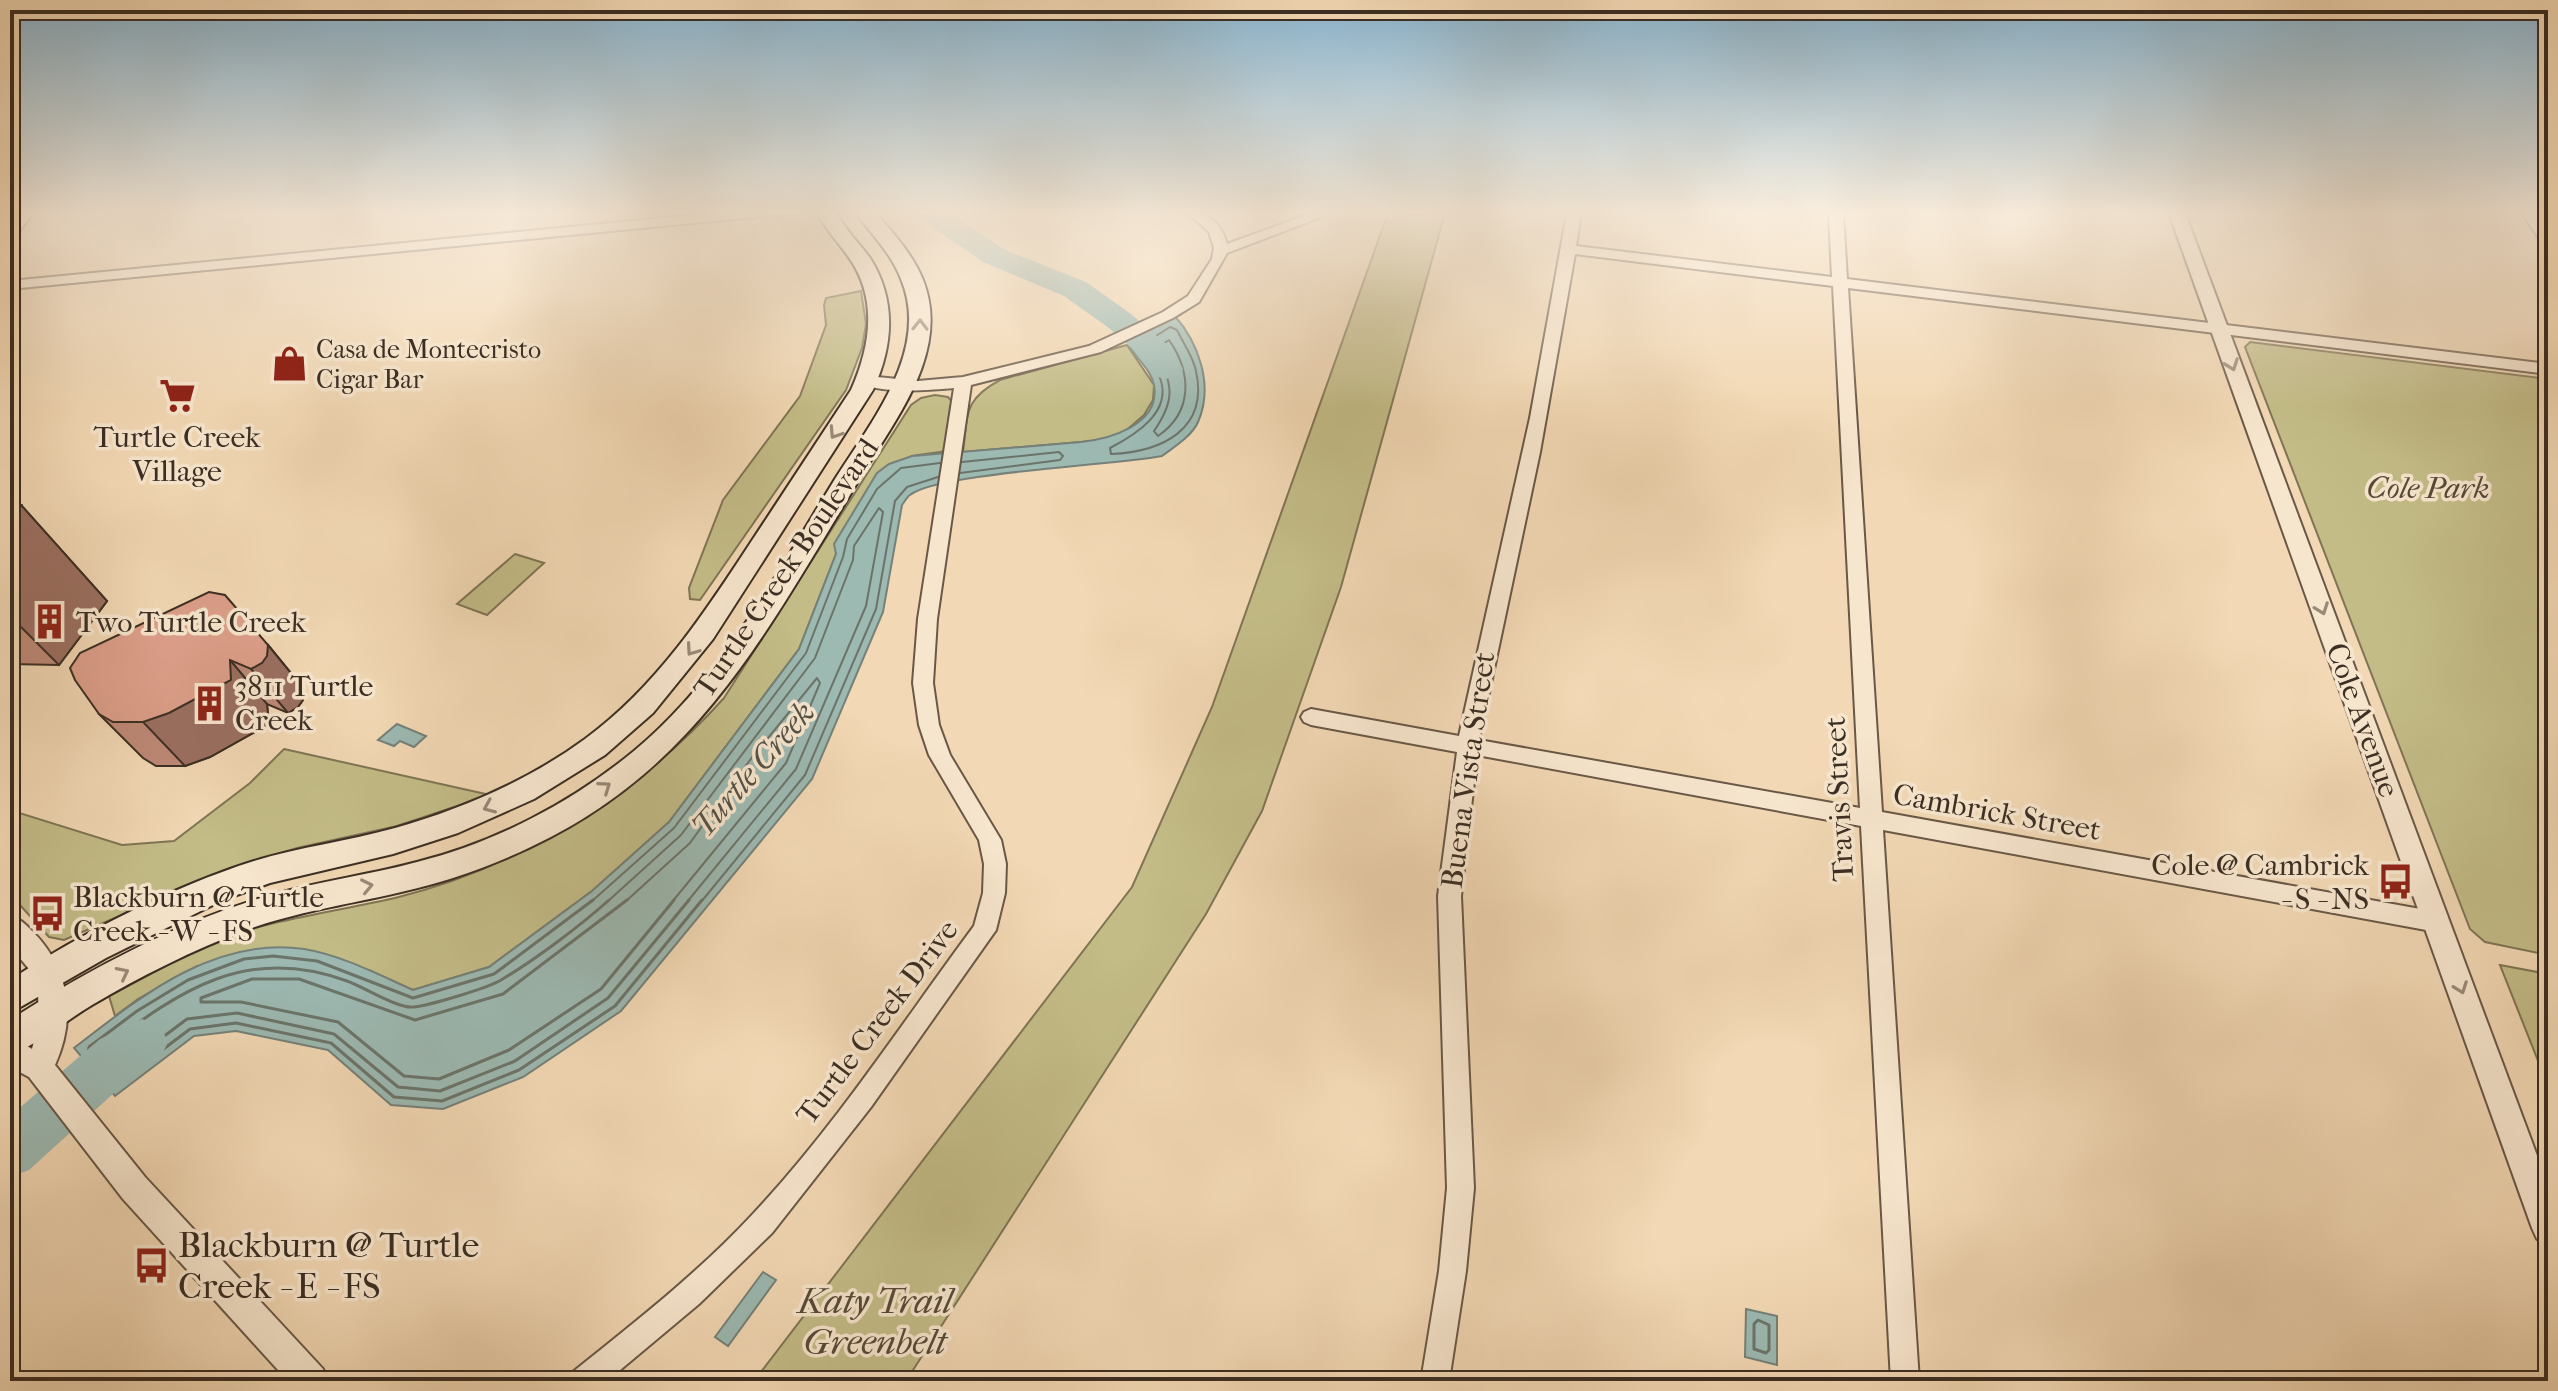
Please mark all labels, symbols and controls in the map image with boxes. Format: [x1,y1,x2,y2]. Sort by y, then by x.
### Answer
one-way arrow [911,318,929,331]
place label: Casa de Montecristo Cigar Bar [316,334,541,395]
shop icon: Casa de Montecristo Cigar Bar [271,345,309,383]
one-way arrow [2223,357,2239,371]
supermarket icon: Turtle Creek Village [158,377,196,415]
place label: Turtle Creek Village [93,420,261,489]
one-way arrow [829,424,844,438]
street label: Turtle Creek Boulevard [687,432,887,704]
park label: Cole Park [2367,471,2489,506]
one-way arrow [2312,601,2329,615]
building icon: Two Turtle Creek [31,603,69,641]
place label: Two Turtle Creek [76,605,307,640]
street label: Cole Avenue [2318,638,2407,802]
one-way arrow [687,641,701,655]
street label: Buena Vista Street [1435,649,1502,891]
place label: 3811 Turtle Creek [235,669,373,738]
building icon: 3811 Turtle Creek [190,684,228,722]
water label: Turtle Creek [684,694,822,845]
street label: Travis Street [1818,715,1861,882]
street label: Cambrick Street [1890,777,2104,848]
one-way arrow [596,783,610,797]
one-way arrow [483,798,497,814]
place label: Cole @ Cambrick - S - NS [2151,848,2370,917]
bus stop icon: Cole @ Cambrick - S - NS [2376,863,2414,901]
one-way arrow [359,878,373,895]
place label: Blackburn @ Turtle Creek - W - FS [73,880,324,949]
bus stop icon: Blackburn @ Turtle Creek - W - FS [28,895,66,933]
street label: Turtle Creek Drive [789,913,966,1131]
one-way arrow [114,967,129,983]
one-way arrow [2451,980,2467,994]
place label: Blackburn @ Turtle Creek - E - FS [178,1224,479,1307]
bus stop icon: Blackburn @ Turtle Creek - E - FS [133,1246,171,1284]
park label: Katy Trail Greenbelt [795,1280,956,1363]

